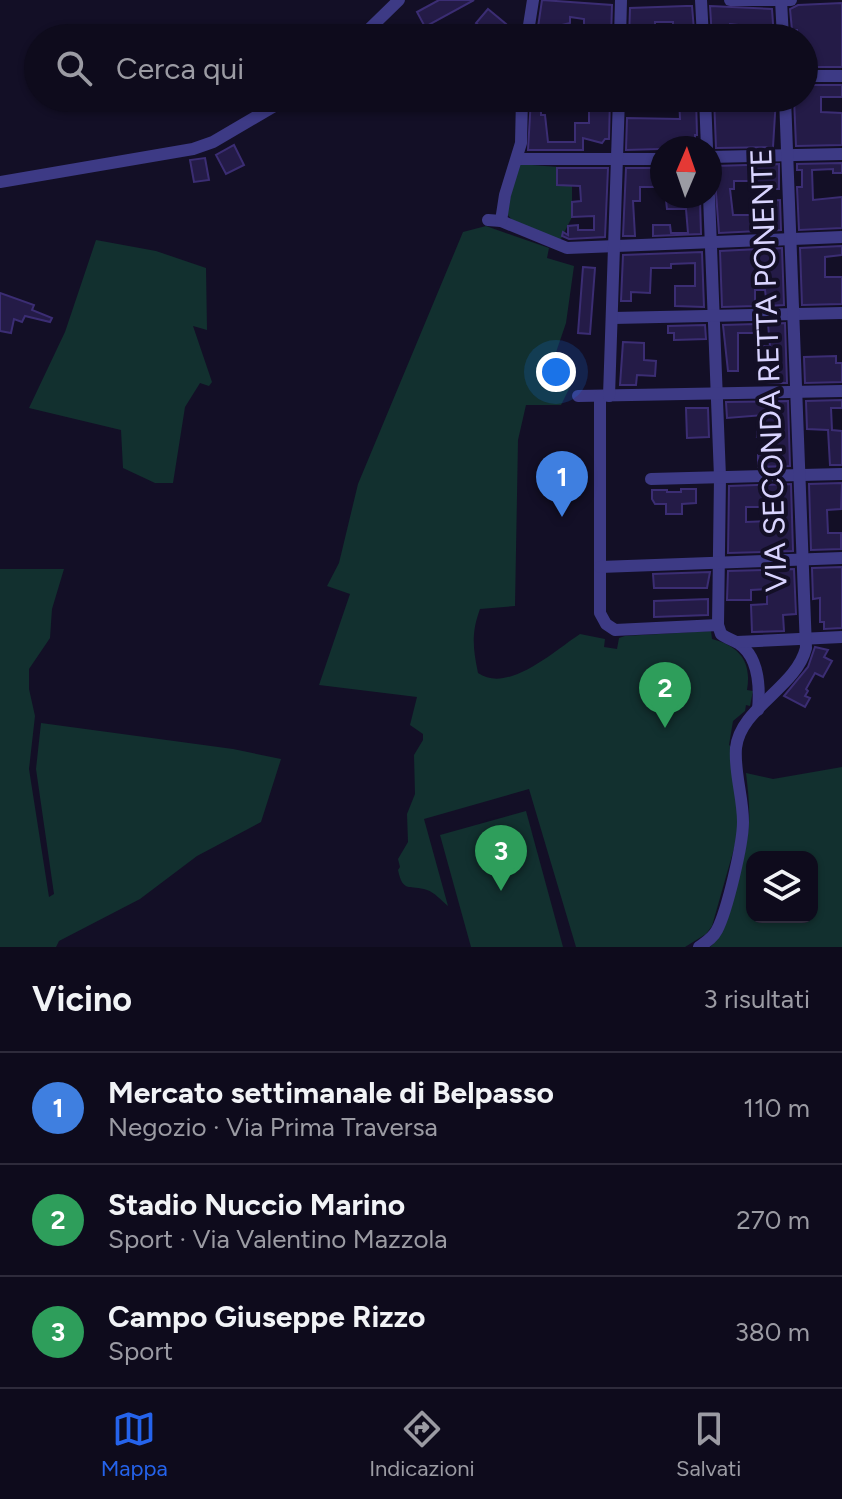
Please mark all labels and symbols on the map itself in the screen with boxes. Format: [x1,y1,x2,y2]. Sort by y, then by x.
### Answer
north arrow [650,136,722,208]
street label: VIA SECONDA RETTA PONENTE [742,148,795,592]
your location [536,352,576,392]
pin: 1 [536,451,588,517]
pin: 2 [639,662,691,728]
pin: 3 [475,825,527,891]

